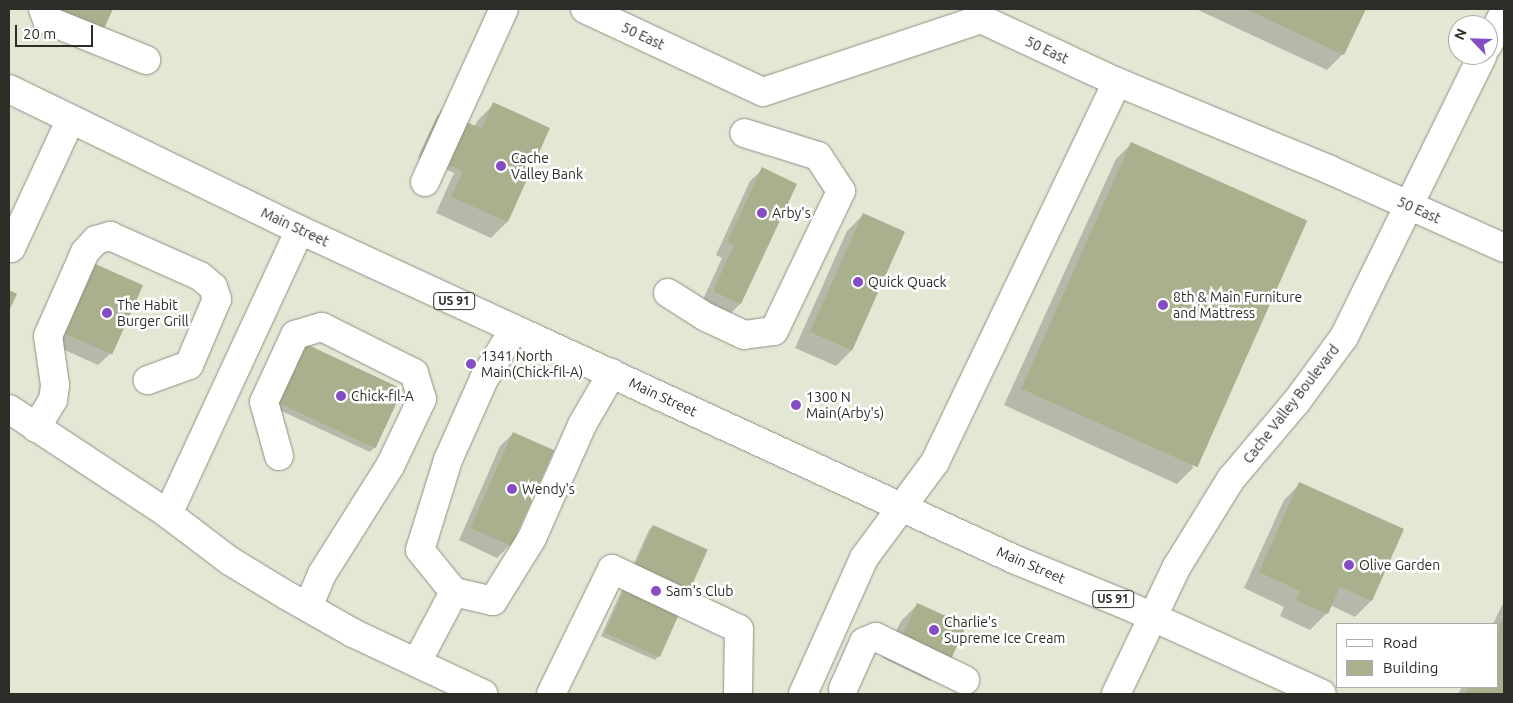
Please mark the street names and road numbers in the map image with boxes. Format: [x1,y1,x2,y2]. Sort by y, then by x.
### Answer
street label: 50 East [619,19,667,53]
street label: 50 East [1023,33,1071,67]
street label: 50 East [1395,193,1443,227]
street label: Main Street [258,204,332,250]
road number: US 91 [433,292,475,310]
street label: Cache Valley Boulevard [1239,341,1343,467]
street label: Main Street [626,374,700,420]
street label: Main Street [994,543,1068,587]
road number: US 91 [1092,590,1134,608]

